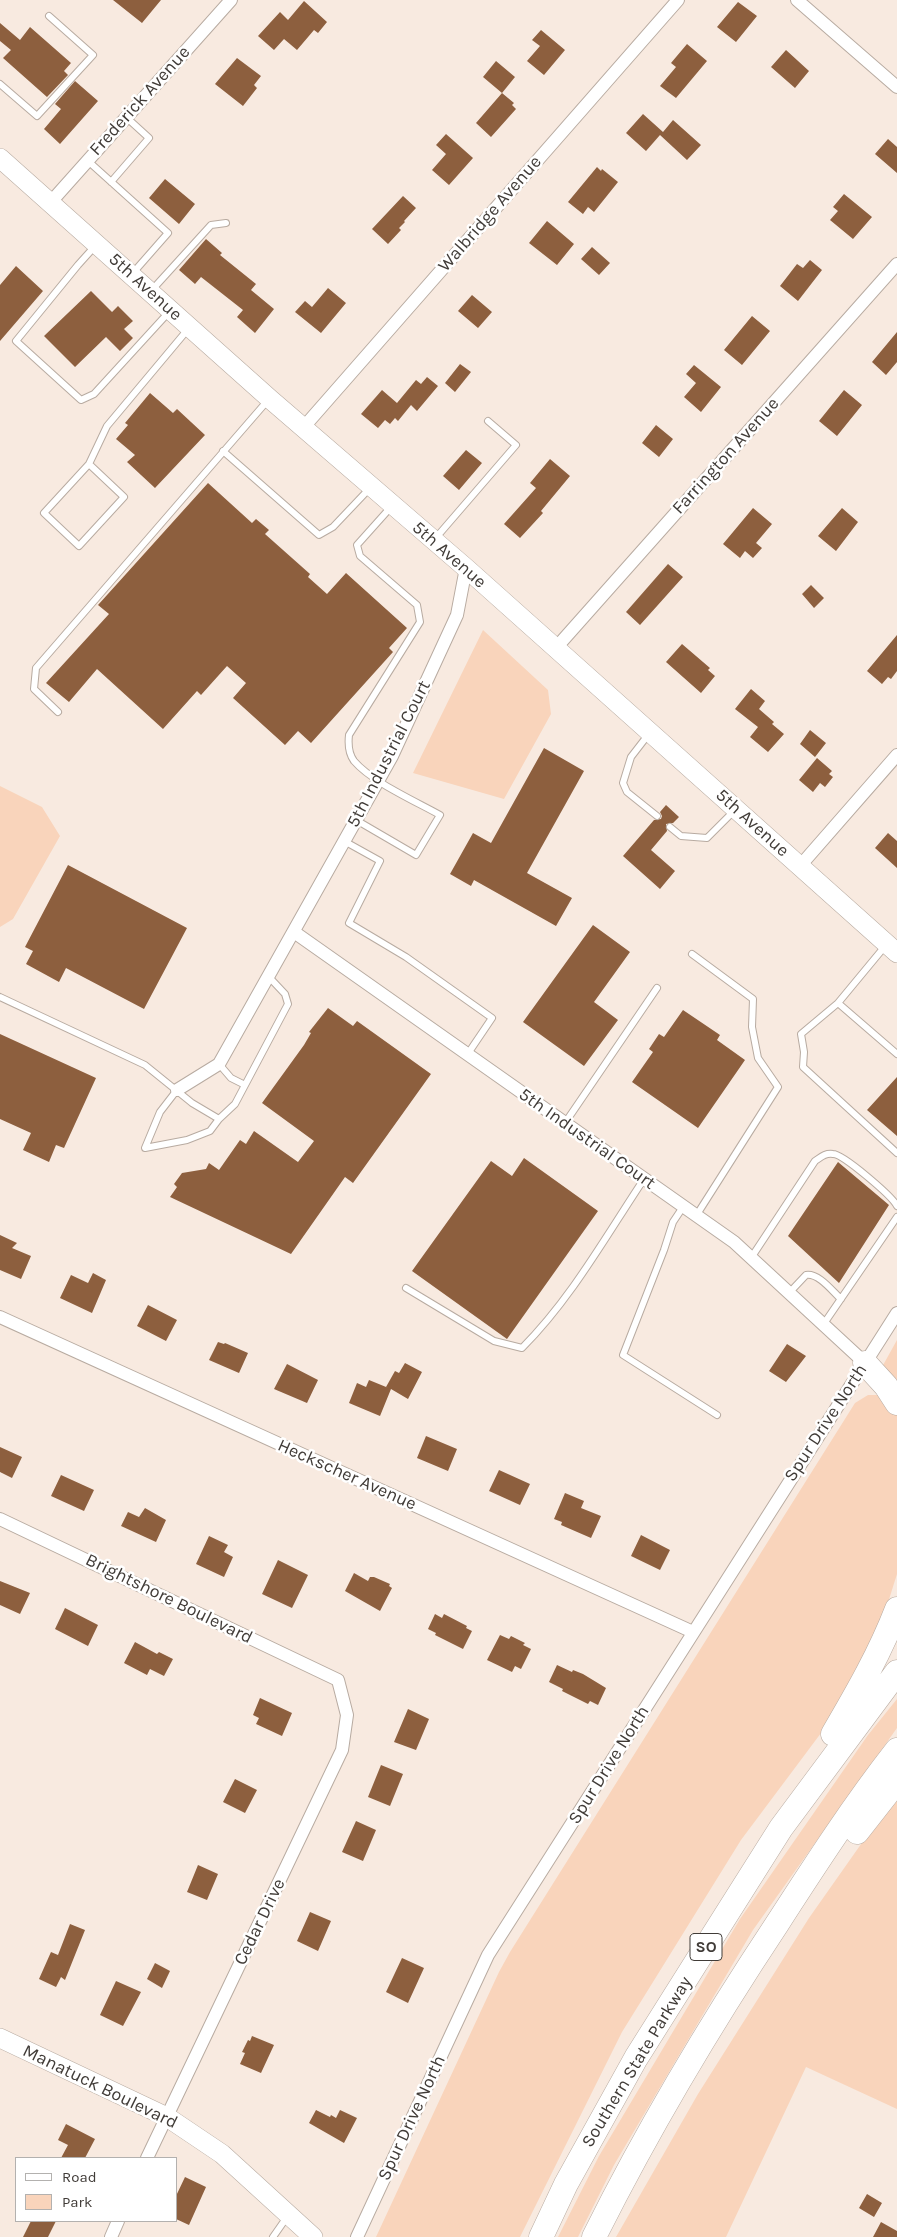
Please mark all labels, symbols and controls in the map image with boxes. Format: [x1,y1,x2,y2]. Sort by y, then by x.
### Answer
street label: Frederick Avenue [85,42,195,160]
street label: Walbridge Avenue [434,152,546,276]
street label: 5th Avenue [104,248,186,326]
street label: Farrington Avenue [668,393,784,519]
street label: 5th Avenue [407,517,491,593]
street label: 5th Industrial Court [343,677,435,831]
street label: 5th Avenue [711,784,793,862]
street label: 5th Industrial Court [514,1084,660,1194]
street label: Spur Drive North [780,1360,872,1486]
street label: Heckscher Avenue [274,1435,420,1515]
street label: Brightshore Boulevard [82,1549,256,1649]
street label: Spur Drive North [564,1702,654,1828]
street label: Cedar Drive [230,1875,290,1969]
road number: SO [690,1934,722,1960]
street label: Southern State Parkway [577,1973,697,2151]
street label: Manatuck Boulevard [19,2040,181,2134]
street label: Spur Drive North [374,2052,450,2184]
legend [15,2157,178,2222]
text: Road [62,2168,97,2186]
text: Park [62,2193,92,2211]

